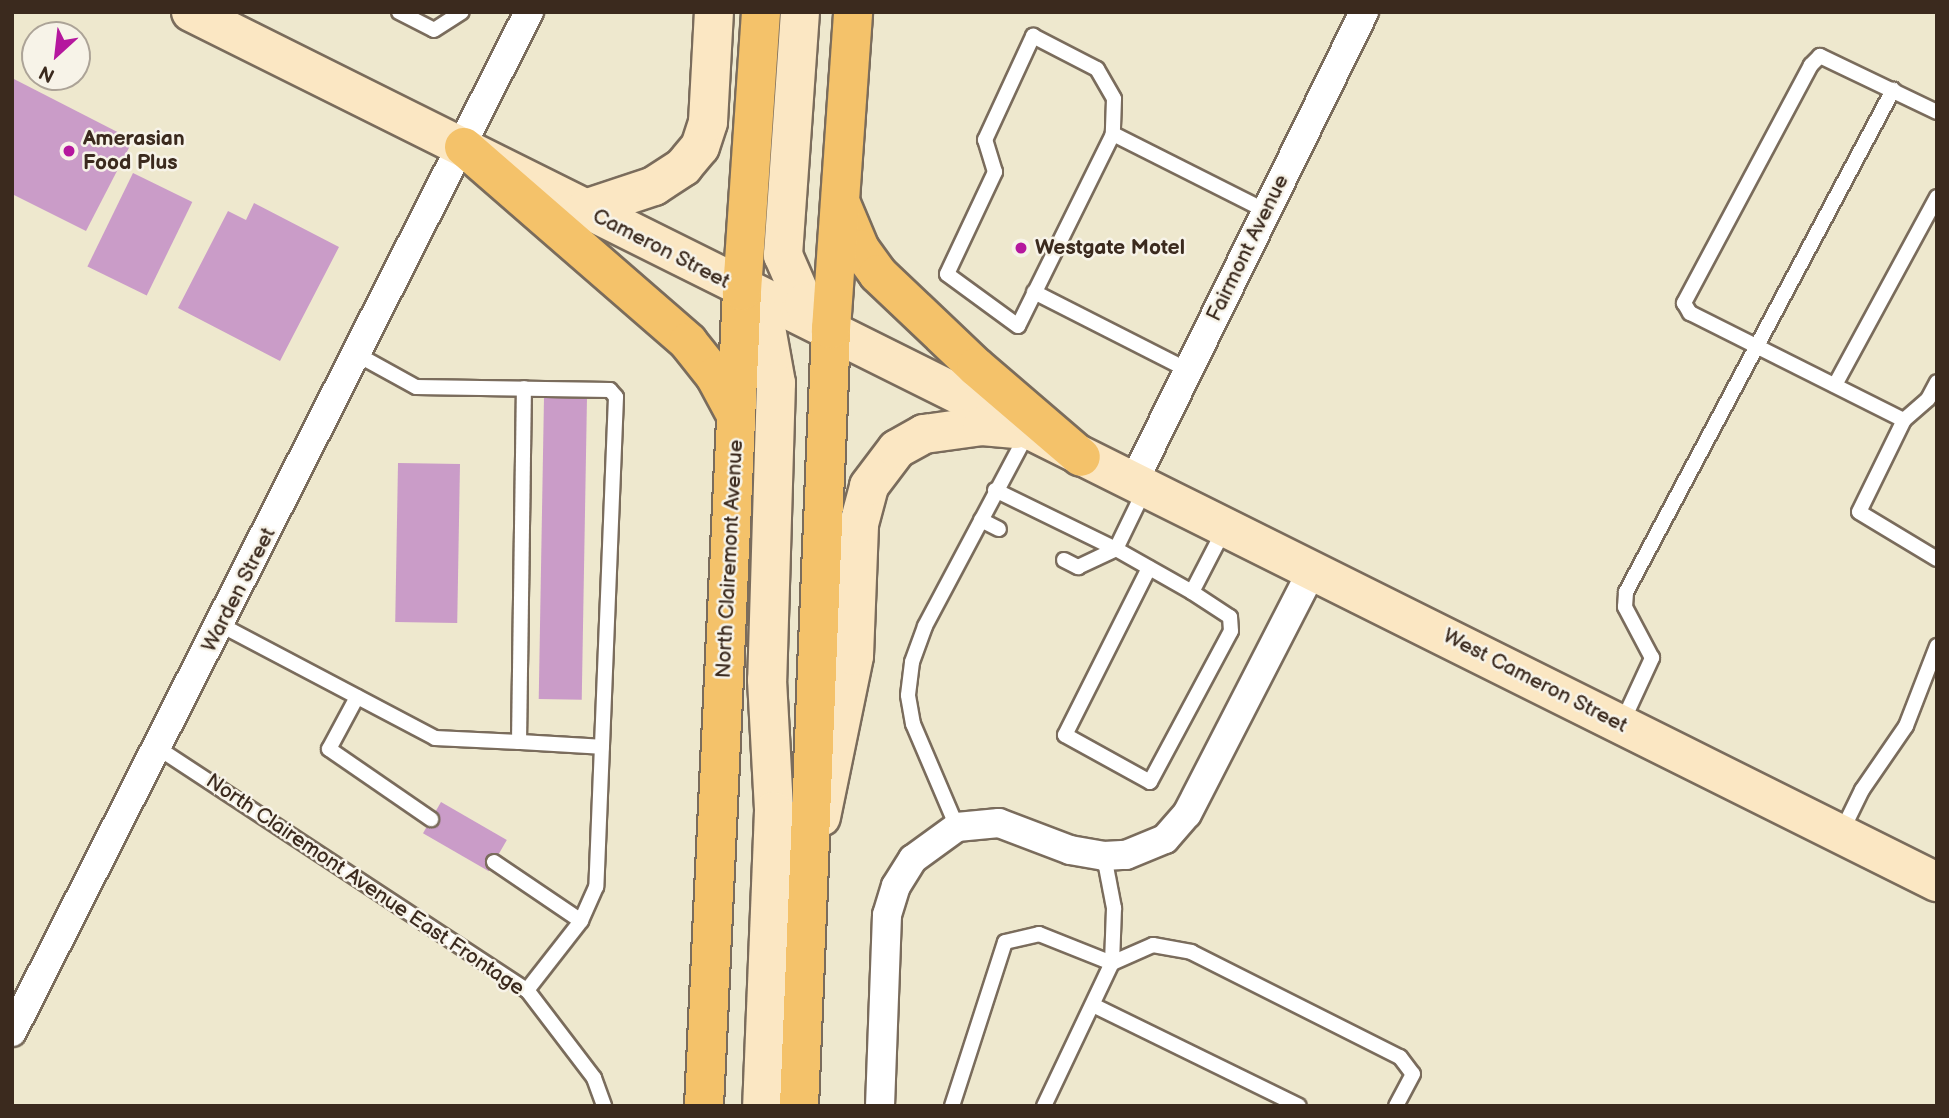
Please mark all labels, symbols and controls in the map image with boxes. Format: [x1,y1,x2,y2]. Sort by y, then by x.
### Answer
north arrow [21,21,91,91]
text: N [36,60,59,87]
place label: Amerasian Food Plus [83,126,185,176]
marker: Amerasian Food Plus [61,143,77,159]
street label: Fairmont Avenue [1202,171,1294,325]
street label: Cameron Street [588,204,734,294]
place label: Westgate Motel [1035,235,1185,261]
marker: Westgate Motel [1013,240,1029,256]
street label: North Clairemont Avenue [711,439,749,679]
street label: Warden Street [197,523,281,657]
street label: West Cameron Street [1438,624,1632,738]
street label: North Clairemont Avenue East Frontage [201,769,529,1001]

